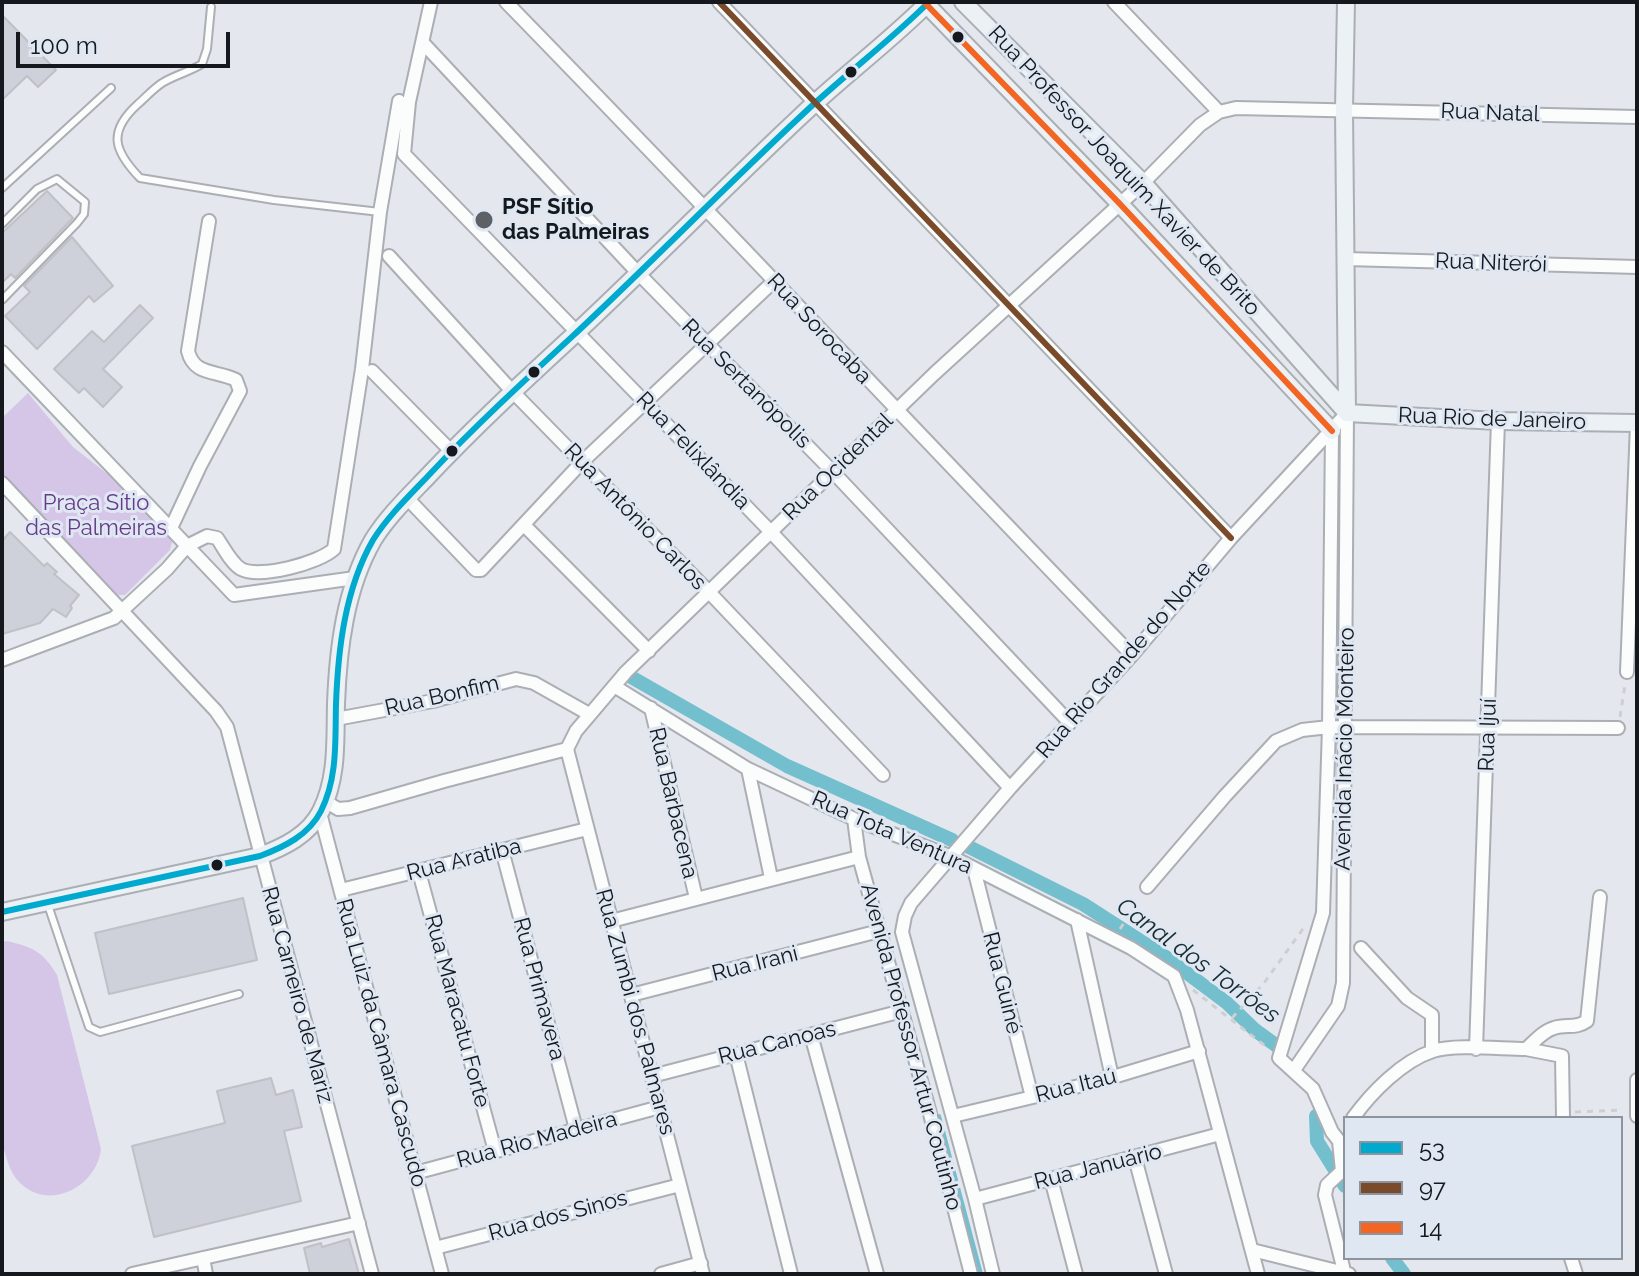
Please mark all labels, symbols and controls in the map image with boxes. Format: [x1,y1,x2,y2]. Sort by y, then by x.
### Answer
scale bar [20,16,234,66]
street label: Rua Professor Joaquim Xavier de Brito [982,21,1266,321]
unlabelled marker [950,29,966,45]
text: 100 m [30,31,98,60]
unlabelled marker [843,64,859,80]
street label: Rua Natal [1440,98,1540,128]
place label: PSF Sítio das Palmeiras [502,194,649,246]
marker: PSF Sítio das Palmeiras [473,209,495,231]
street label: Rua Niterói [1435,248,1547,278]
street label: Rua Sorocaba [761,268,877,390]
street label: Rua Sertanópolis [676,314,816,454]
unlabelled marker [526,364,542,380]
street label: Rua Felixlândia [630,387,756,515]
street label: Rua Rio de Janeiro [1397,403,1587,435]
street label: Rua Ocidental [777,408,899,526]
street label: Rua Antônio Carlos [558,438,712,596]
unlabelled marker [444,443,460,459]
park label: Praça Sítio das Palmeiras [25,490,167,542]
street label: Rua Rio Grande do Norte [1031,556,1217,764]
street label: Avenida Inácio Monteiro [1330,627,1360,871]
street label: Rua Bonfim [382,670,502,722]
street label: Rua Ijuí [1474,698,1502,772]
street label: Rua Barbacena [643,725,703,881]
street label: Rua Tota Ventura [808,786,976,880]
street label: Rua Aratiba [404,833,524,887]
unlabelled marker [209,857,225,873]
street label: Avenida Professor Artur Coutinho [855,881,967,1213]
street label: Rua Carneiro de Mariz [255,884,339,1106]
street label: Rua Zumbi dos Palmares [589,886,681,1138]
water label: Canal dos Torrões [1111,892,1285,1030]
street label: Rua Luiz da Câmara Cascudo [330,896,432,1190]
street label: Rua Maracatu Forte [419,912,495,1110]
street label: Rua Primavera [507,915,571,1063]
street label: Rua Guiné [977,929,1027,1037]
street label: Rua Irani [709,941,801,987]
street label: Rua Canoas [715,1016,839,1070]
street label: Rua Itaú [1033,1063,1119,1109]
street label: Rua Rio Madeira [454,1106,620,1174]
legend [1343,1116,1623,1260]
text: 53 [1419,1134,1445,1163]
street label: Rua Januário [1031,1138,1165,1196]
text: 97 [1419,1174,1446,1203]
street label: Rua dos Sinos [486,1185,630,1247]
text: 14 [1419,1214,1442,1243]

